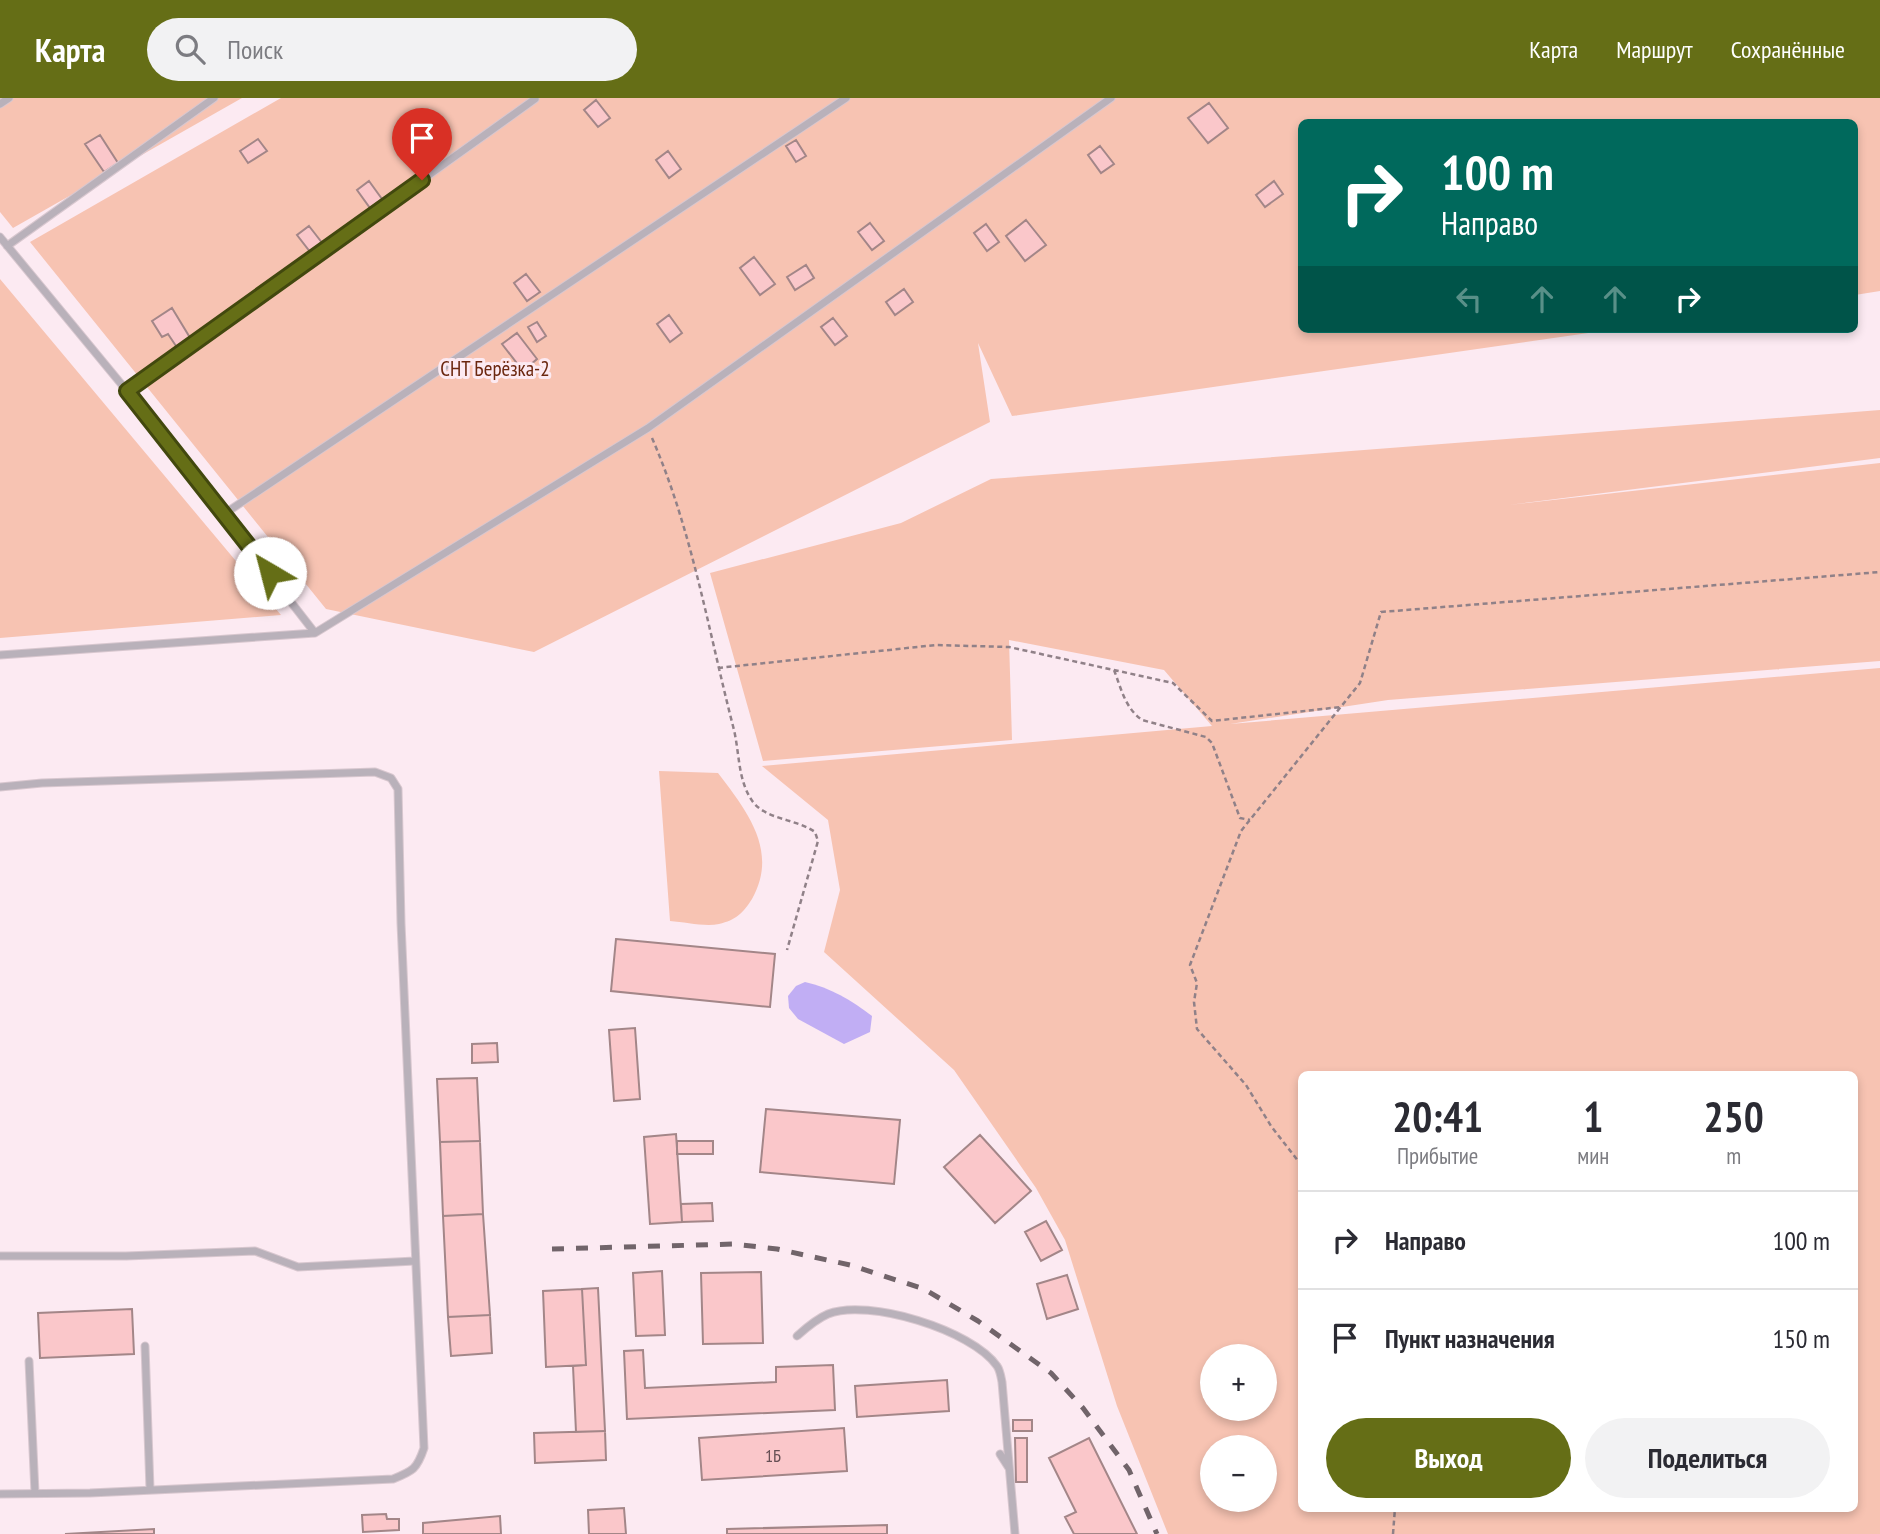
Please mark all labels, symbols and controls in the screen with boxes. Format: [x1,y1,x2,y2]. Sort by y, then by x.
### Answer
search box [147,18,637,81]
text: Карта [35,28,105,71]
icon: search [171,30,209,68]
text: Поиск [227,33,283,66]
text: Карта [1529,34,1578,65]
text: Маршрут [1616,34,1693,65]
text: Сохранённые [1731,34,1845,65]
pin [392,108,452,180]
icon: arrive [403,119,441,157]
text: 100 m [1441,140,1554,204]
icon: right [1326,147,1417,238]
text: Направо [1441,202,1538,244]
icon: left [1450,280,1488,318]
icon: ahead [1523,280,1561,318]
icon: ahead [1596,280,1634,318]
icon: right [1669,280,1707,318]
park label: СНТ Берёзка-2 [440,355,550,382]
position arrow [233,536,307,610]
text: 20:41 [1392,1089,1483,1144]
text: 1 [1583,1089,1603,1144]
text: 250 [1704,1089,1764,1144]
text: Прибытие [1397,1141,1478,1170]
text: мин [1577,1141,1609,1170]
text: m [1726,1141,1741,1170]
icon: right [1326,1221,1364,1259]
text: Направо [1385,1224,1466,1257]
text: 100 m [1772,1224,1830,1257]
icon: arrive [1326,1319,1364,1357]
text: Пункт назначения [1385,1322,1555,1355]
text: 150 m [1772,1322,1830,1355]
map controls [1200,1344,1277,1512]
button: + [1200,1344,1277,1421]
button: Выход [1326,1418,1571,1498]
button: Поделиться [1585,1418,1830,1498]
button: − [1200,1435,1277,1512]
house number: 1Б [765,1444,781,1467]

